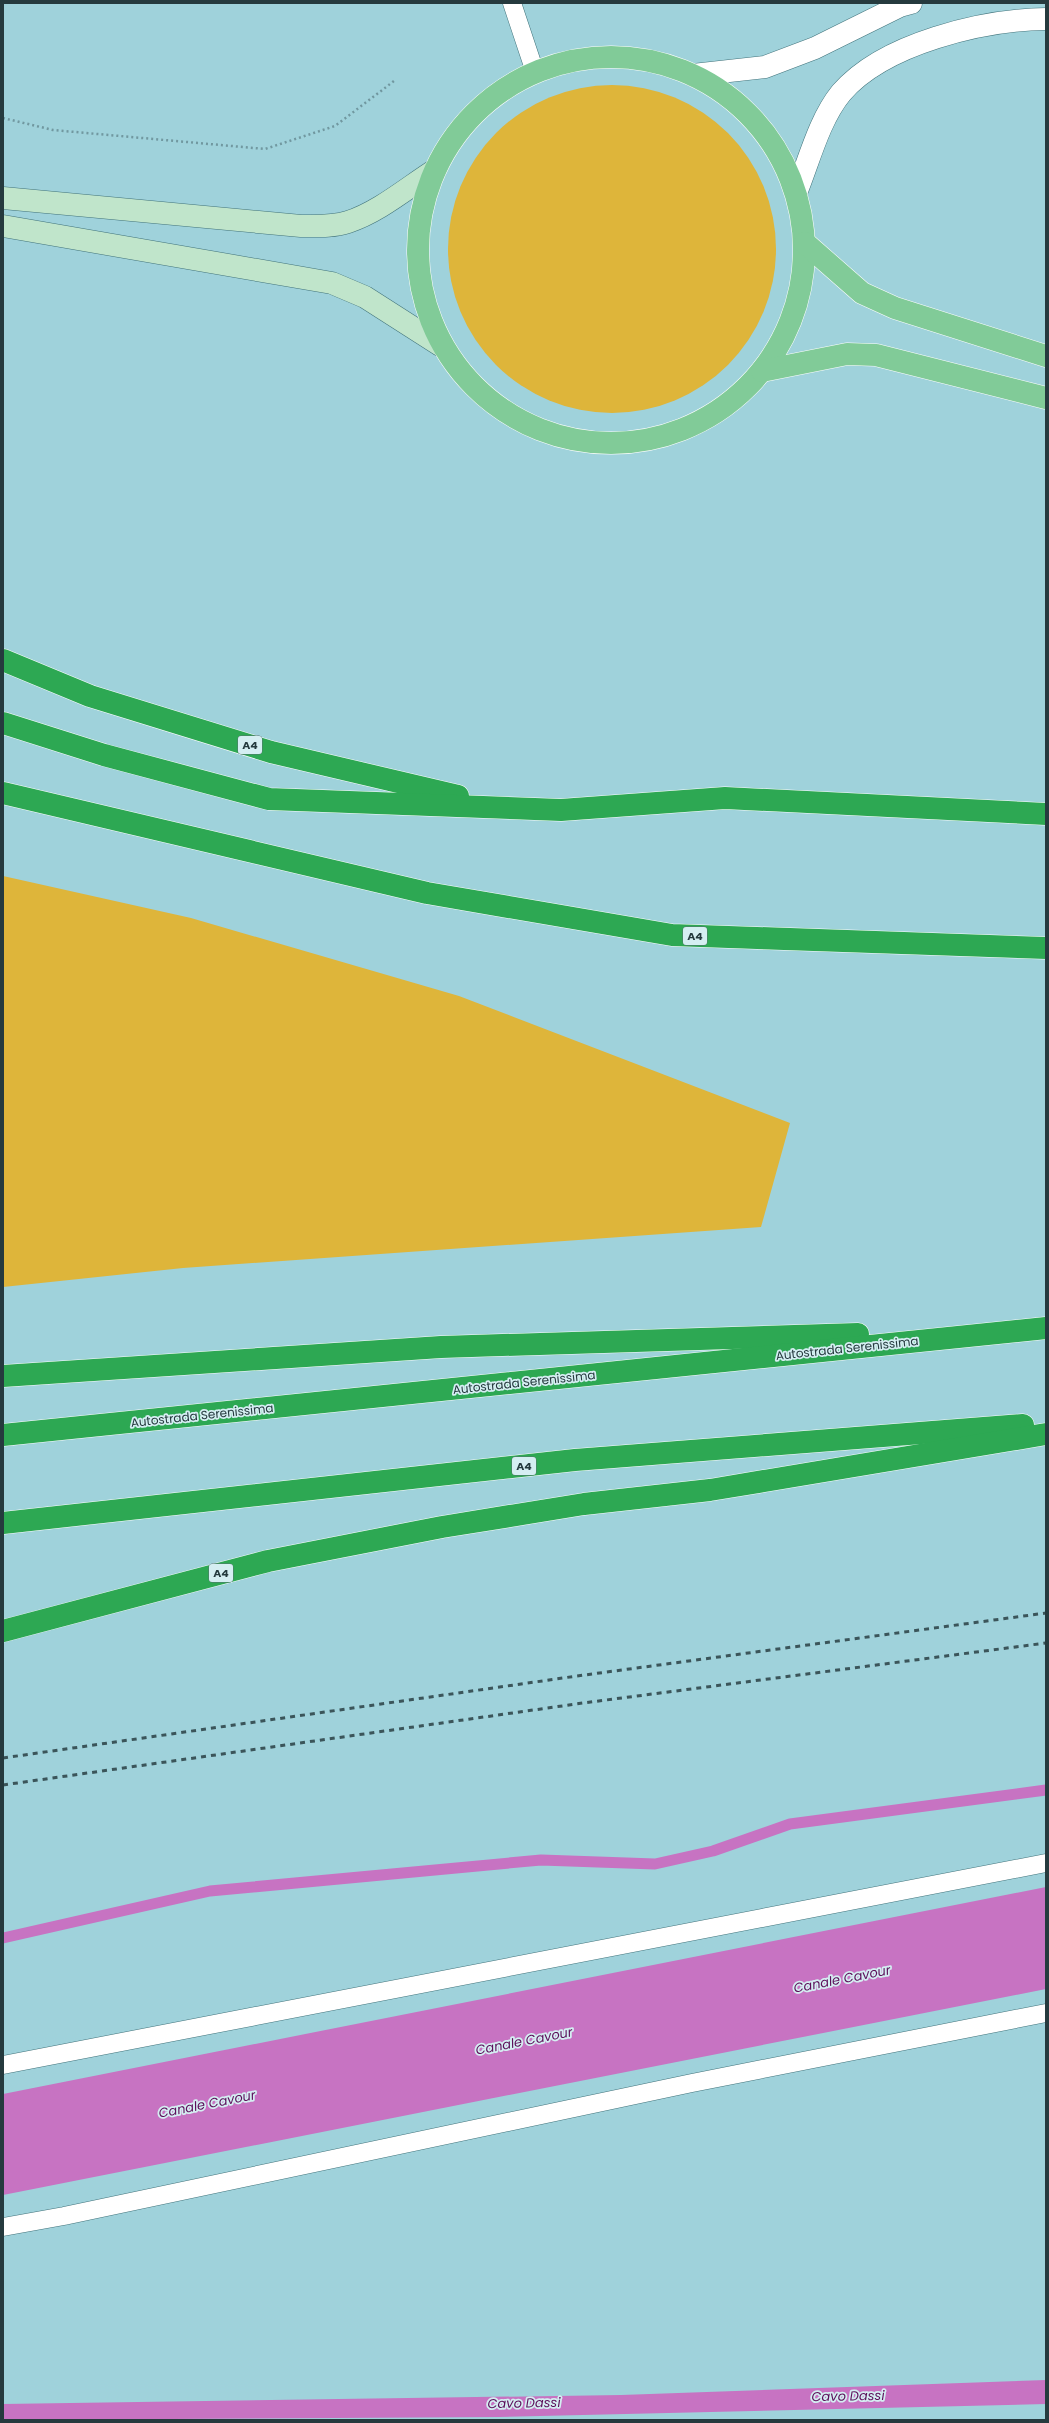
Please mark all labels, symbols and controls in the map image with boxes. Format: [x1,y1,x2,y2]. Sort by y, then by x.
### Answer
road number: A4 [238,736,262,754]
road number: A4 [683,927,707,945]
street label: Autostrada Serenissima [775,1332,919,1364]
street label: Autostrada Serenissima [452,1366,596,1398]
street label: Autostrada Serenissima [130,1399,274,1431]
road number: A4 [512,1457,536,1475]
road number: A4 [209,1564,233,1582]
water label: Canale Cavour [792,1960,893,1998]
water label: Canale Cavour [474,2022,575,2060]
water label: Canale Cavour [157,2085,258,2123]
water label: Cavo Dassi [811,2386,885,2406]
water label: Cavo Dassi [487,2393,561,2413]

